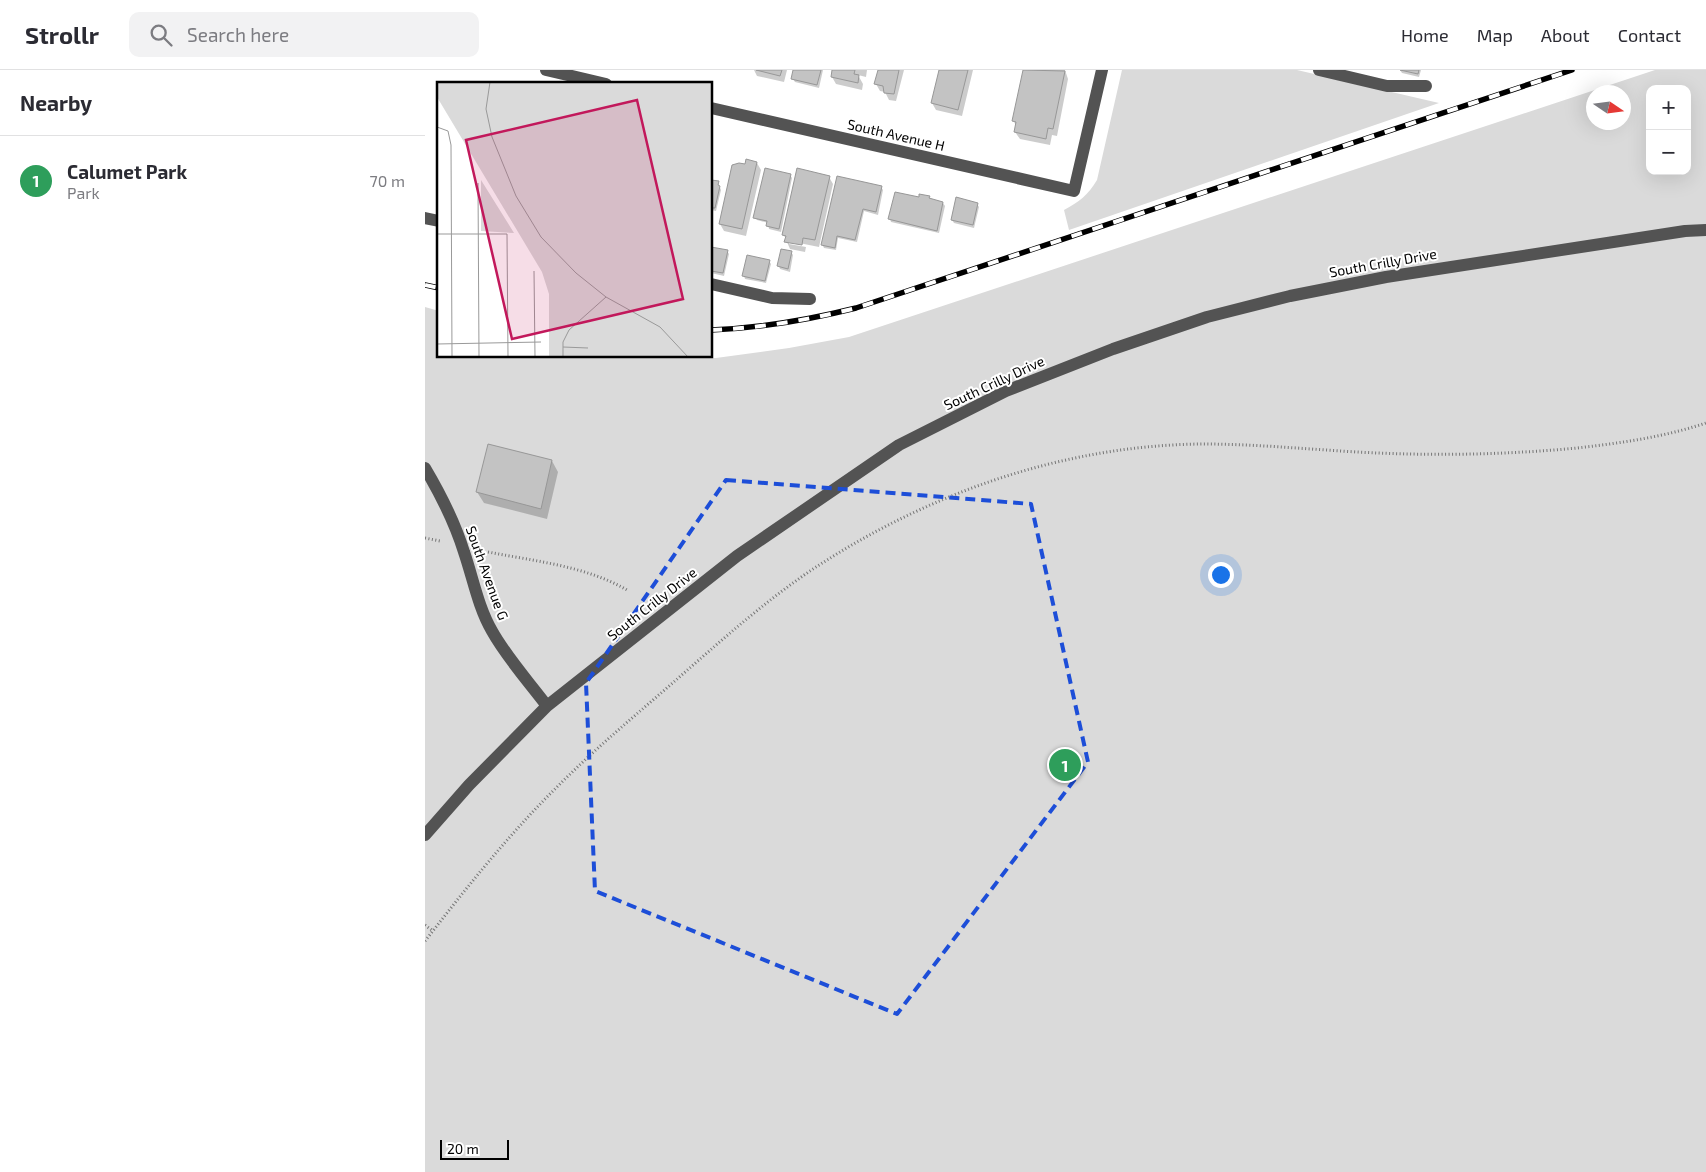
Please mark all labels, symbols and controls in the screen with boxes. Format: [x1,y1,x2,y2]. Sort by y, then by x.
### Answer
search box [129,12,479,57]
text: Strollr [25,20,99,49]
icon: search [147,21,175,49]
text: Search here [187,23,289,46]
text: Home [1401,24,1449,46]
text: Map [1477,24,1513,46]
text: About [1541,24,1590,46]
text: Contact [1618,24,1681,46]
inset map [437,82,713,358]
north arrow [1586,85,1631,130]
map controls [1646,85,1691,175]
button: + [1646,85,1691,130]
text: Nearby [20,90,92,115]
street label: South Avenue H [846,115,946,154]
button: − [1646,130,1691,175]
text: Calumet Park [67,160,187,183]
text: 1 [33,171,39,190]
text: 70 m [370,171,405,190]
text: Park [67,183,100,202]
street label: South Crilly Drive [1328,245,1438,280]
street label: South Crilly Drive [941,352,1047,413]
street label: South Avenue G [463,523,512,622]
your location [1208,562,1234,588]
street label: South Crilly Drive [604,563,700,644]
pin: 1 [1049,746,1081,784]
scale bar [440,1137,509,1160]
text: 20 m [447,1140,479,1157]

